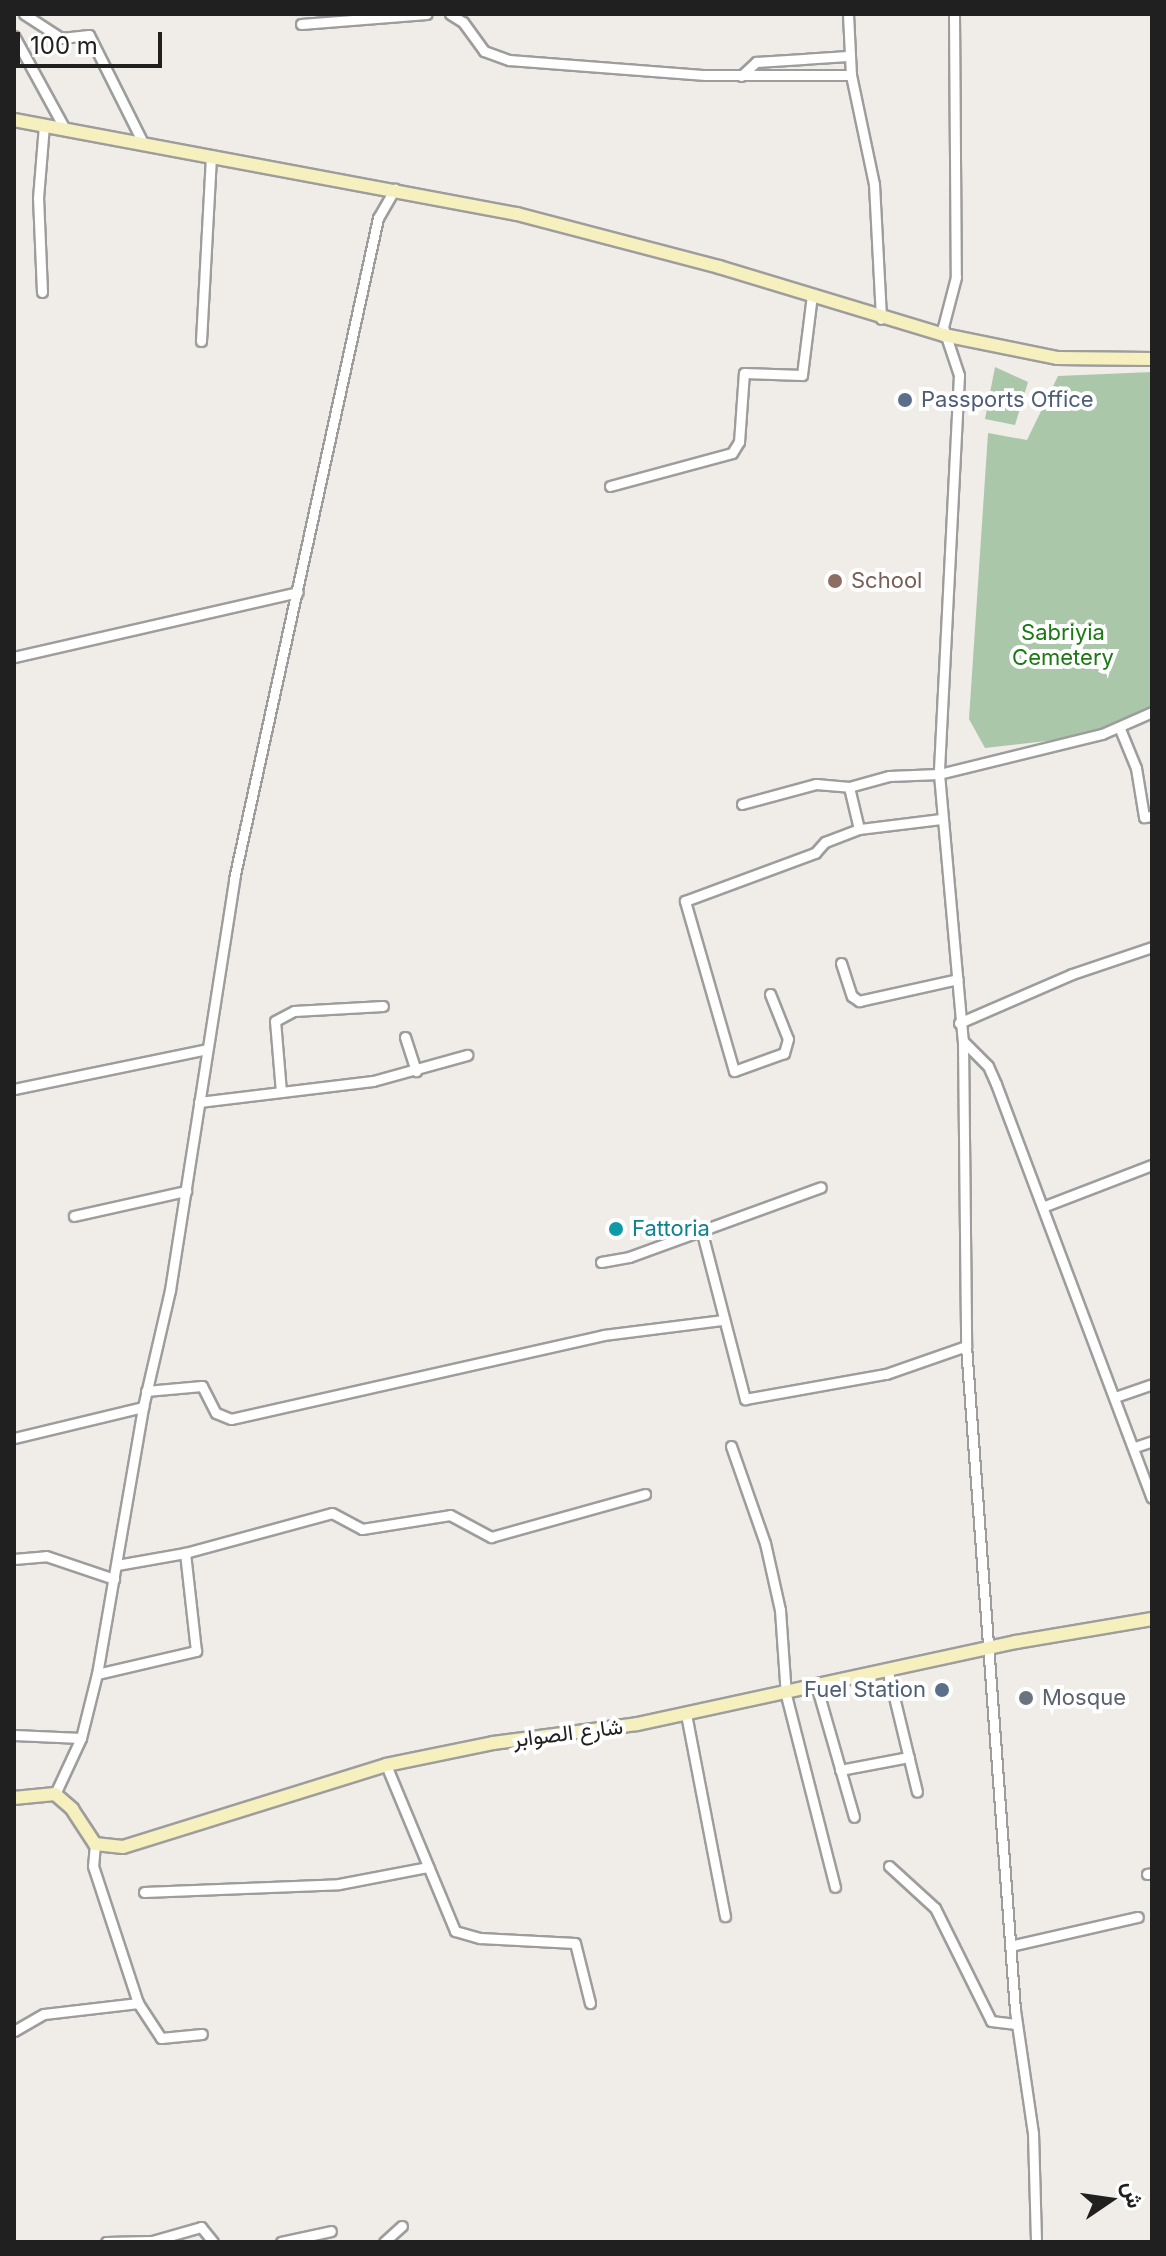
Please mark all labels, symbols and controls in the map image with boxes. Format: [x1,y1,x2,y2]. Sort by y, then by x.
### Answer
scale bar [20,16,166,66]
text: 100 m [30,31,98,60]
place label: Passports Office [921,387,1094,413]
marker: Passports Office [896,391,914,409]
place label: School [851,568,922,594]
marker: School [826,572,844,590]
park label: Sabriyia Cemetery [1012,619,1114,670]
place label: Fattoria [632,1216,710,1242]
marker: Fattoria [607,1220,625,1238]
place label: Fuel Station [804,1677,926,1703]
marker: Fuel Station [933,1681,951,1699]
place label: Mosque [1042,1685,1126,1711]
marker: Mosque [1017,1689,1035,1707]
street label: شارع الصوابر [511,1713,625,1753]
north arrow [1070,2160,1150,2240]
text: ش [1118,2179,1149,2210]

